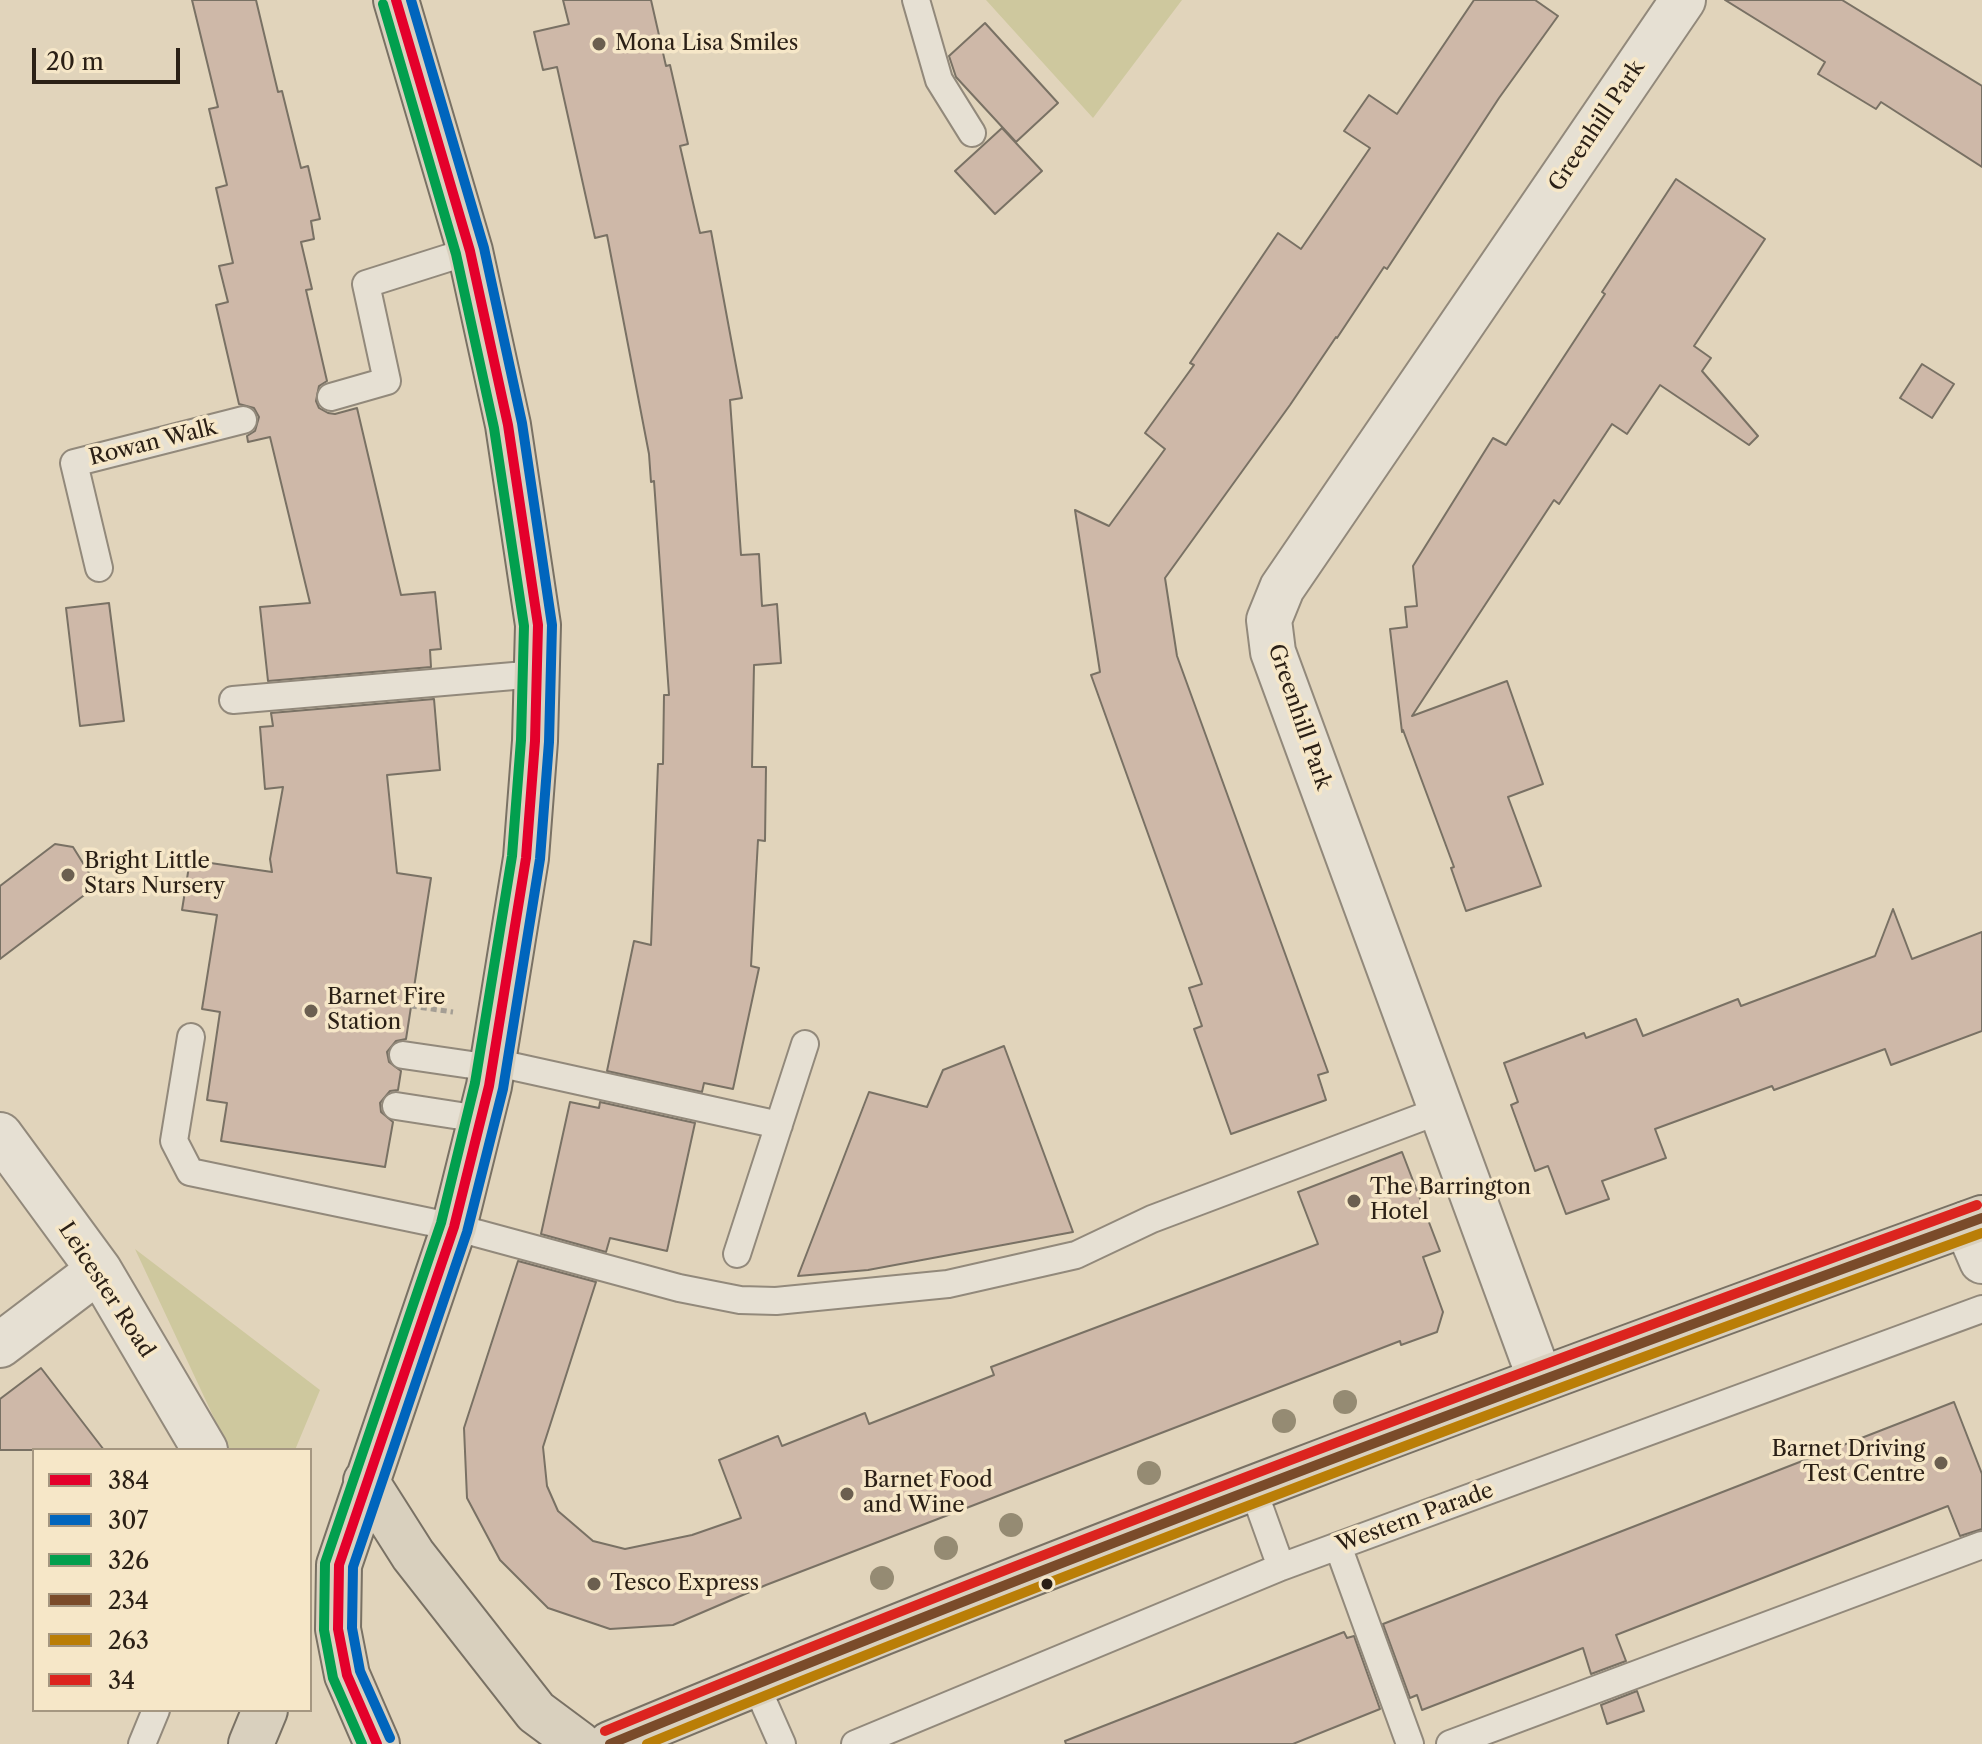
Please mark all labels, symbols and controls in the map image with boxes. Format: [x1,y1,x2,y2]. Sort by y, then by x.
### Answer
place label: Mona Lisa Smiles [615,31,798,57]
scale bar [36,32,184,82]
marker: Mona Lisa Smiles [590,35,608,53]
text: 20 m [46,47,104,76]
street label: Greenhill Park [1543,55,1651,197]
street label: Rowan Walk [86,414,220,472]
street label: Greenhill Park [1262,641,1336,793]
place label: Bright Little Stars Nursery [84,849,225,900]
marker: Bright Little Stars Nursery [59,866,77,884]
place label: Barnet Fire Station [327,985,445,1036]
marker: Barnet Fire Station [302,1002,320,1020]
place label: The Barrington Hotel [1370,1175,1531,1226]
marker: The Barrington Hotel [1345,1192,1363,1210]
street label: Leicester Road [52,1217,160,1363]
place label: Barnet Driving Test Centre [1772,1437,1925,1488]
legend [32,1448,312,1712]
marker: Barnet Driving Test Centre [1932,1454,1950,1472]
text: 384 [108,1466,149,1495]
place label: Barnet Food and Wine [863,1468,993,1520]
street label: Western Parade [1333,1477,1497,1559]
marker: Barnet Food and Wine [838,1485,856,1503]
text: 307 [108,1506,148,1535]
text: 326 [108,1546,149,1575]
place label: Tesco Express [610,1571,759,1597]
marker: Tesco Express [585,1575,603,1593]
unlabelled marker [1039,1576,1055,1592]
text: 234 [108,1586,149,1615]
text: 263 [108,1626,149,1655]
text: 34 [108,1666,135,1695]

